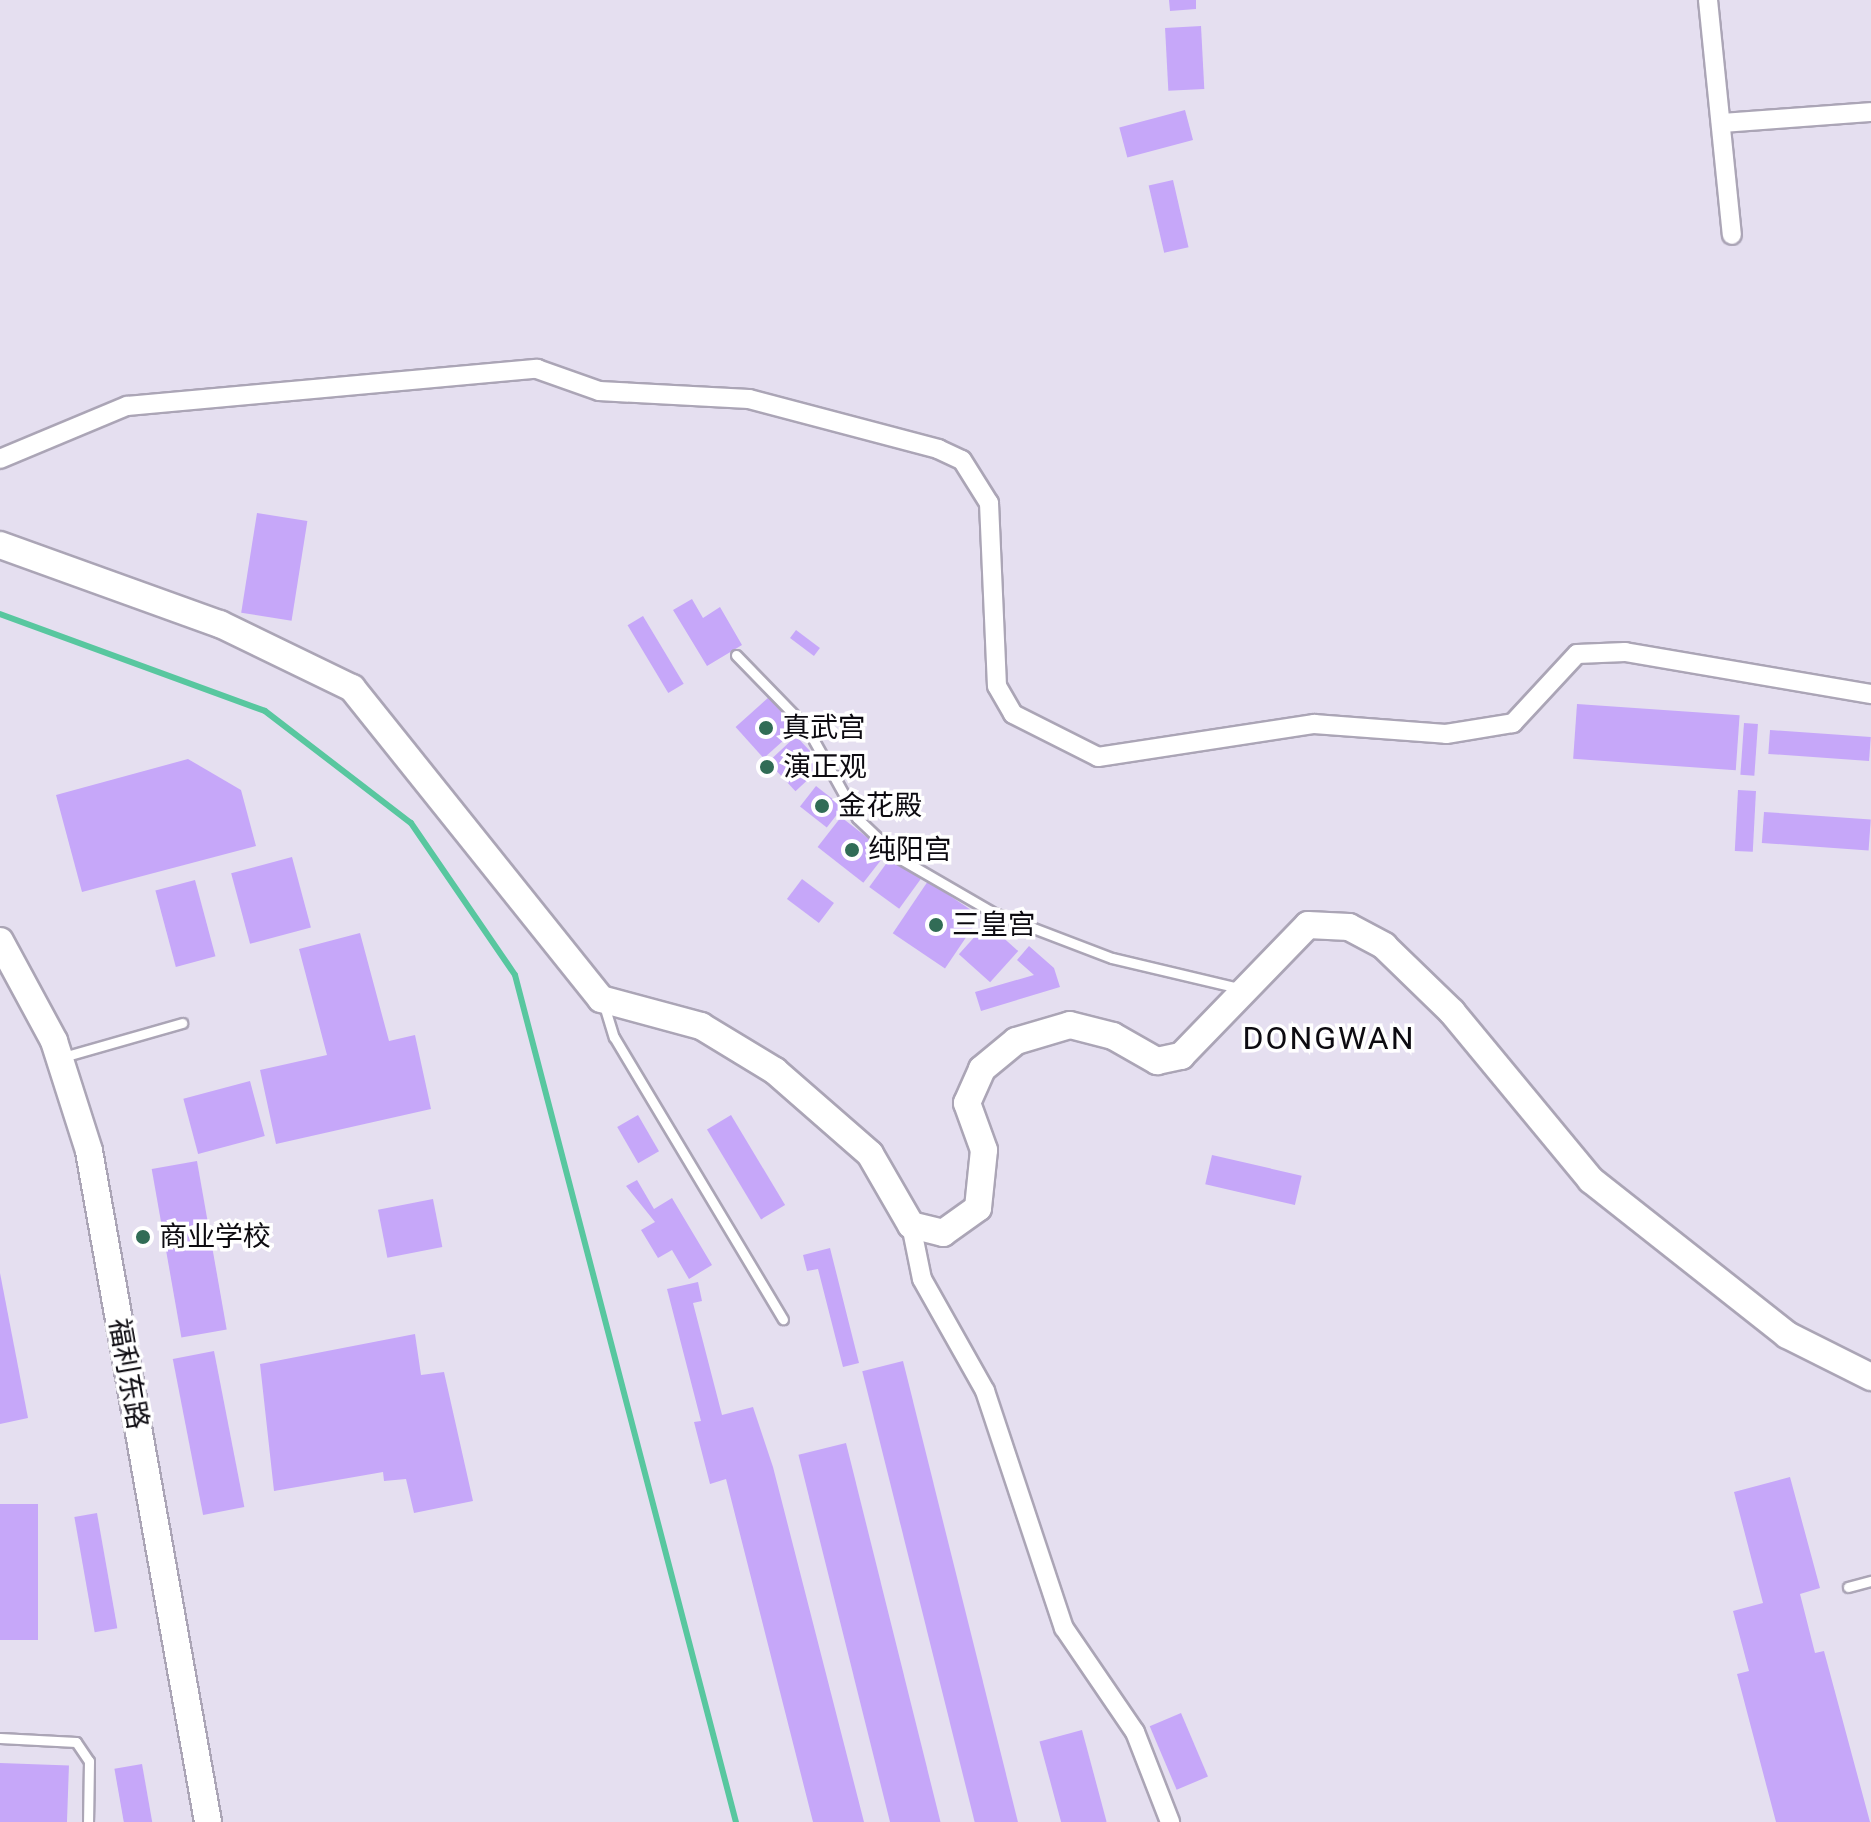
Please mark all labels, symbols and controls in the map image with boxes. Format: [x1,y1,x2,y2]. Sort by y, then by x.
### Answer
place label: 真武宫 [782,711,866,745]
marker: 真武宫 [757,719,775,737]
place label: 演正观 [783,750,867,784]
marker: 演正观 [758,758,776,776]
place label: 金花殿 [838,789,922,823]
marker: 金花殿 [813,797,831,815]
place label: 纯阳宫 [868,833,952,867]
marker: 纯阳宫 [843,841,861,859]
place label: 三皇宫 [952,908,1036,942]
marker: 三皇宫 [927,916,945,934]
district label: DONGWAN [1242,1019,1416,1057]
place label: 商业学校 [159,1220,271,1254]
marker: 商业学校 [134,1228,152,1246]
street label: 福利东路 [102,1316,154,1432]

